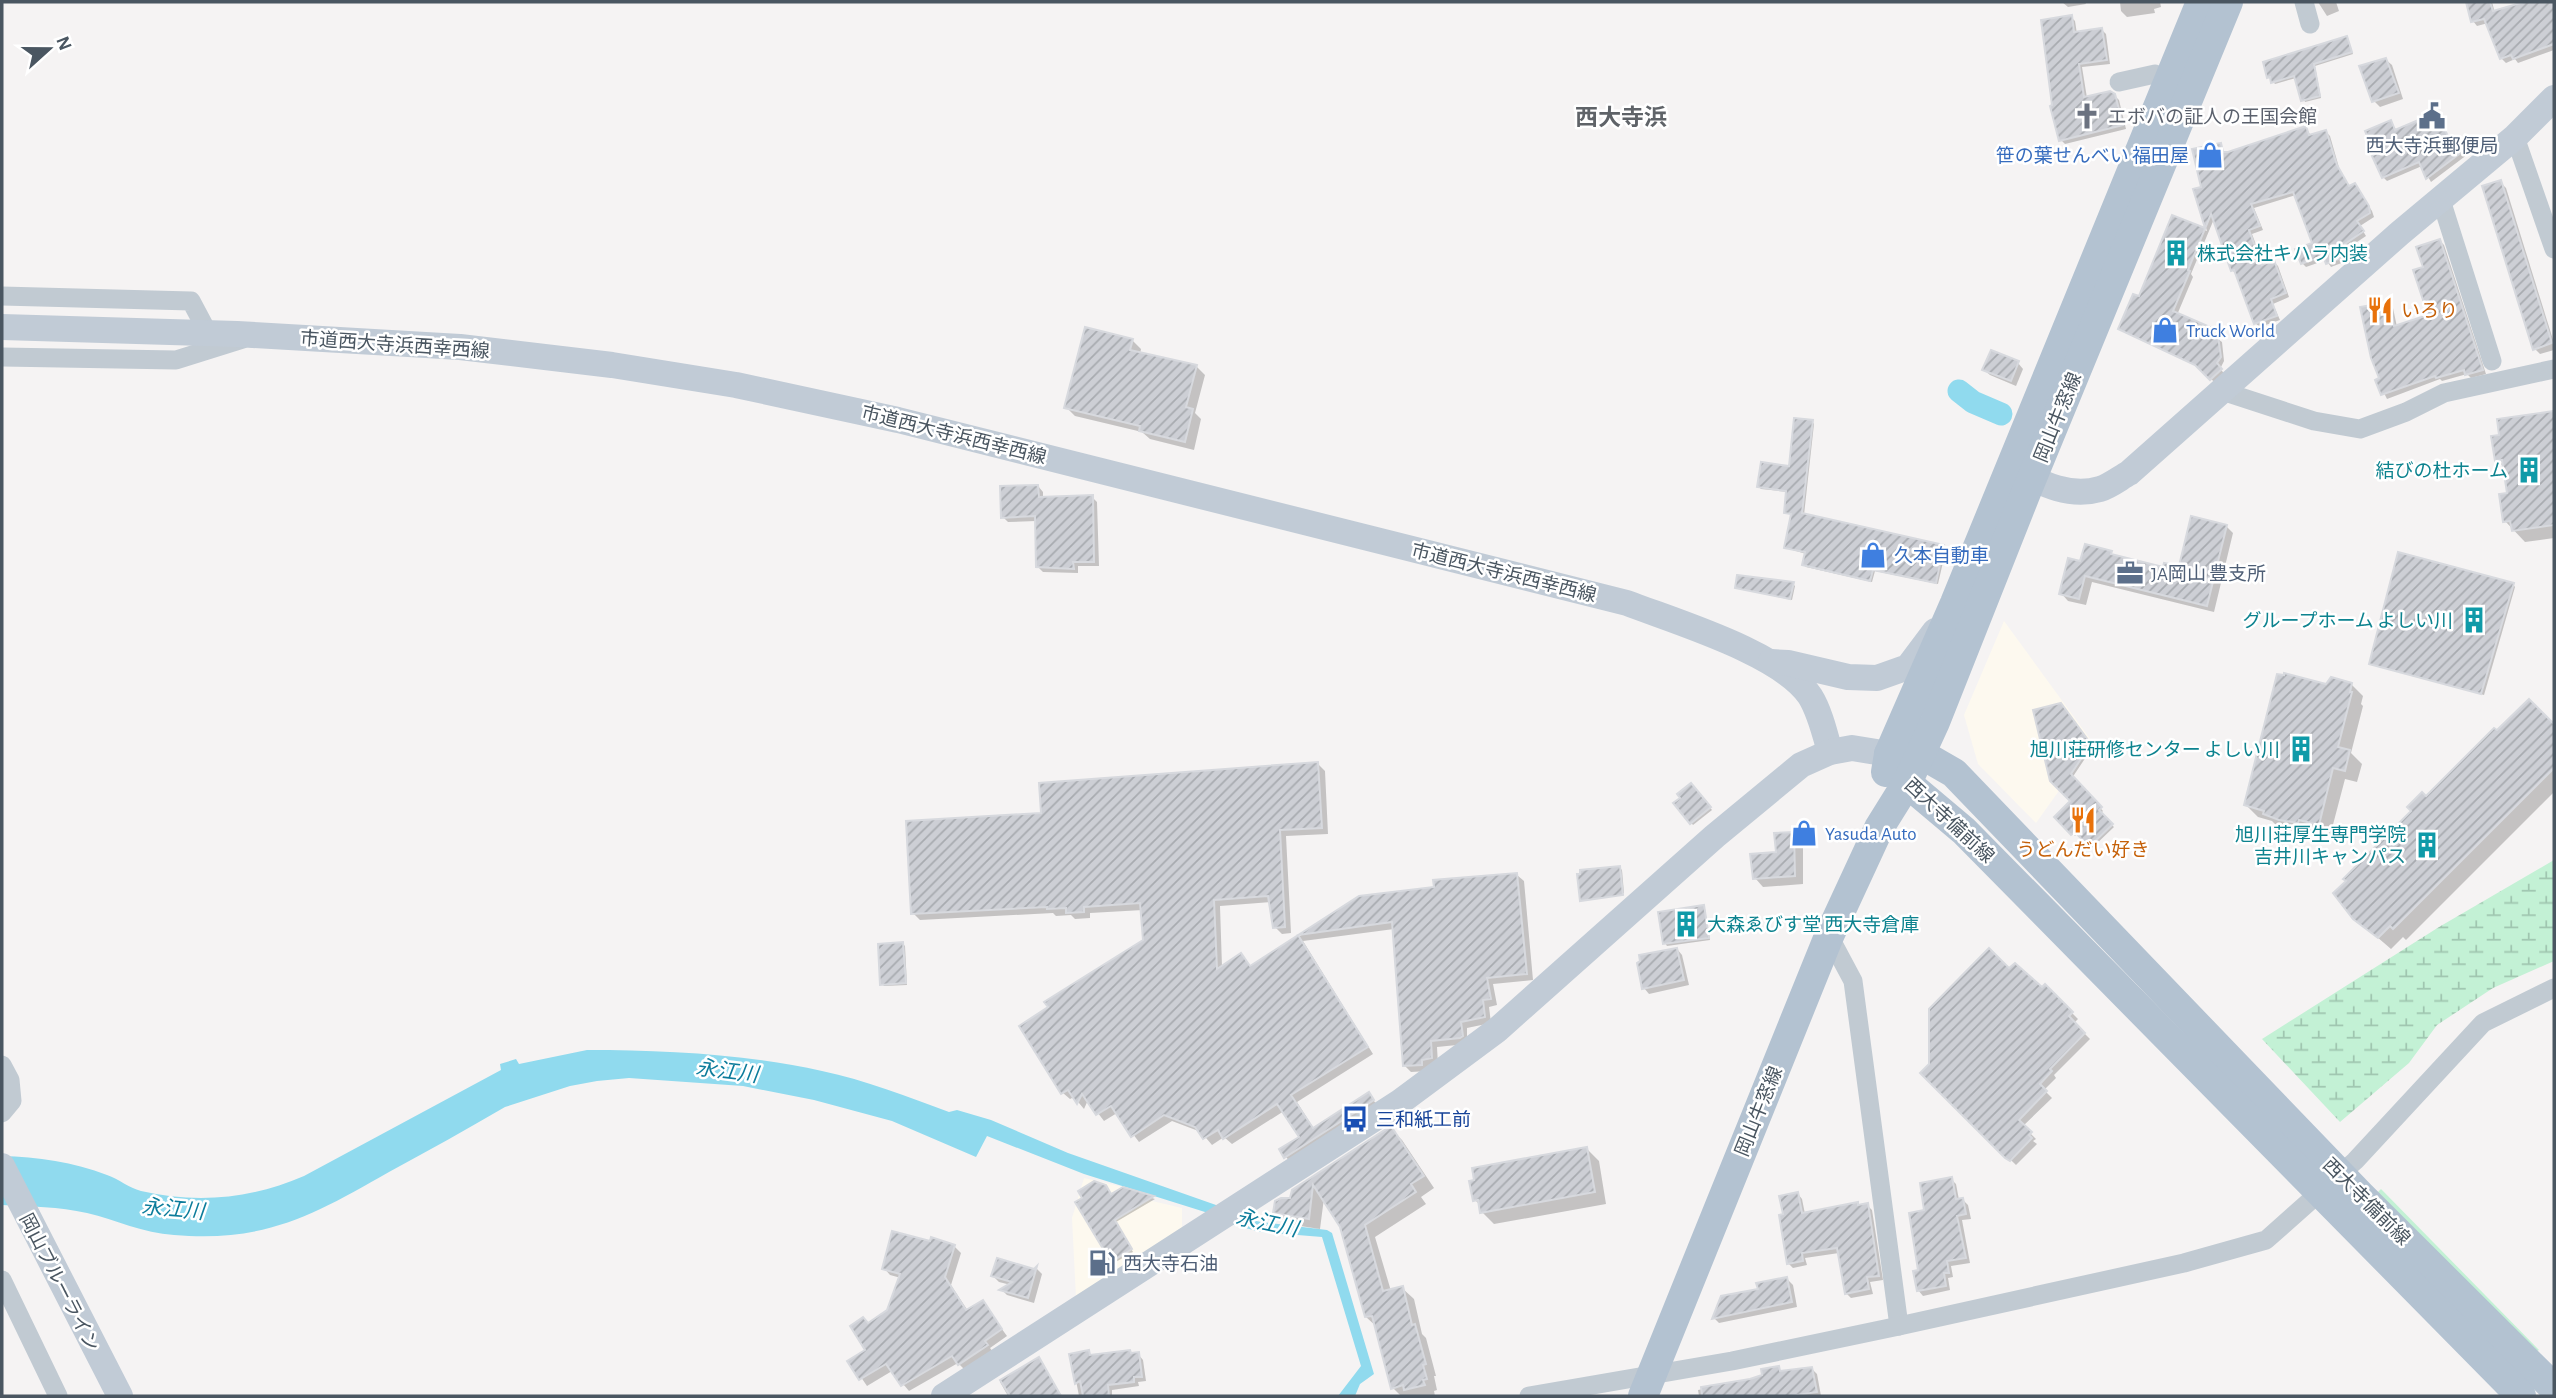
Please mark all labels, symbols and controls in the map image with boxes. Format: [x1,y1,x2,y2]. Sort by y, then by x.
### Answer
north arrow [14,14,84,84]
text: N [52,34,75,53]
church icon: エボバの証人の王国会館 [2072,101,2102,131]
public building icon: 西大寺浜郵便局 [2417,101,2447,131]
district label: 西大寺浜 [1575,105,1667,130]
place label: エボバの証人の王国会館 [2108,107,2317,127]
place label: 西大寺浜郵便局 [2365,135,2499,156]
shop icon: 笹の葉せんべい 福田屋 [2195,140,2225,170]
place label: 笹の葉せんべい 福田屋 [1996,145,2189,166]
building icon: 株式会社キハラ内装 [2161,238,2191,268]
place label: 株式会社キハラ内装 [2197,243,2368,264]
restaurant icon: いろり [2365,295,2395,325]
place label: いろり [2401,301,2458,321]
shop icon: Truck World [2150,315,2180,345]
place label: Truck World [2186,322,2275,341]
street label: 市道西大寺浜西幸西線 [299,327,490,362]
street label: 岡山牛窓線 [2031,370,2085,465]
street label: 市道西大寺浜西幸西線 [859,401,1049,468]
building icon: 結びの杜ホーム [2514,455,2544,485]
place label: 結びの杜ホーム [2376,461,2508,481]
street label: 市道西大寺浜西幸西線 [1409,539,1599,606]
shop icon: 久本自動車 [1858,540,1888,570]
place label: 久本自動車 [1894,545,1989,566]
office icon: JA岡山 豊支所 [2115,558,2145,588]
place label: JA岡山 豊支所 [2151,563,2266,584]
building icon: グループホーム よしい川 [2459,605,2489,635]
place label: グループホーム よしい川 [2243,611,2453,631]
building icon: 旭川荘研修センター よしい川 [2286,734,2316,764]
place label: 旭川荘研修センター よしい川 [2030,739,2280,760]
street label: 西大寺備前線 [1901,774,1999,867]
restaurant icon: うどんだい好き [2068,805,2098,835]
shop icon: Yasuda Auto [1789,818,1819,848]
place label: 旭川荘厚生専門学院 吉井川キャンパス [2235,824,2406,867]
place label: Yasuda Auto [1825,825,1916,844]
building icon: 旭川荘厚生専門学院 吉井川キャンパス [2412,830,2442,860]
place label: うどんだい好き [2016,840,2150,860]
building icon: 大森ゑびす堂 西大寺倉庫 [1671,909,1701,939]
place label: 大森ゑびす堂 西大寺倉庫 [1707,914,1919,935]
water label: 永江川 [694,1056,762,1086]
street label: 岡山牛窓線 [1732,1064,1786,1159]
bus stop icon: 三和紙工前 [1340,1104,1370,1134]
place label: 三和紙工前 [1376,1109,1471,1130]
street label: 西大寺備前線 [2319,1154,2414,1249]
water label: 永江川 [141,1195,207,1223]
water label: 永江川 [1234,1206,1302,1241]
street label: 岡山ブルーライン [16,1210,103,1355]
fuel station icon: 西大寺石油 [1087,1248,1117,1278]
place label: 西大寺石油 [1123,1254,1218,1274]

